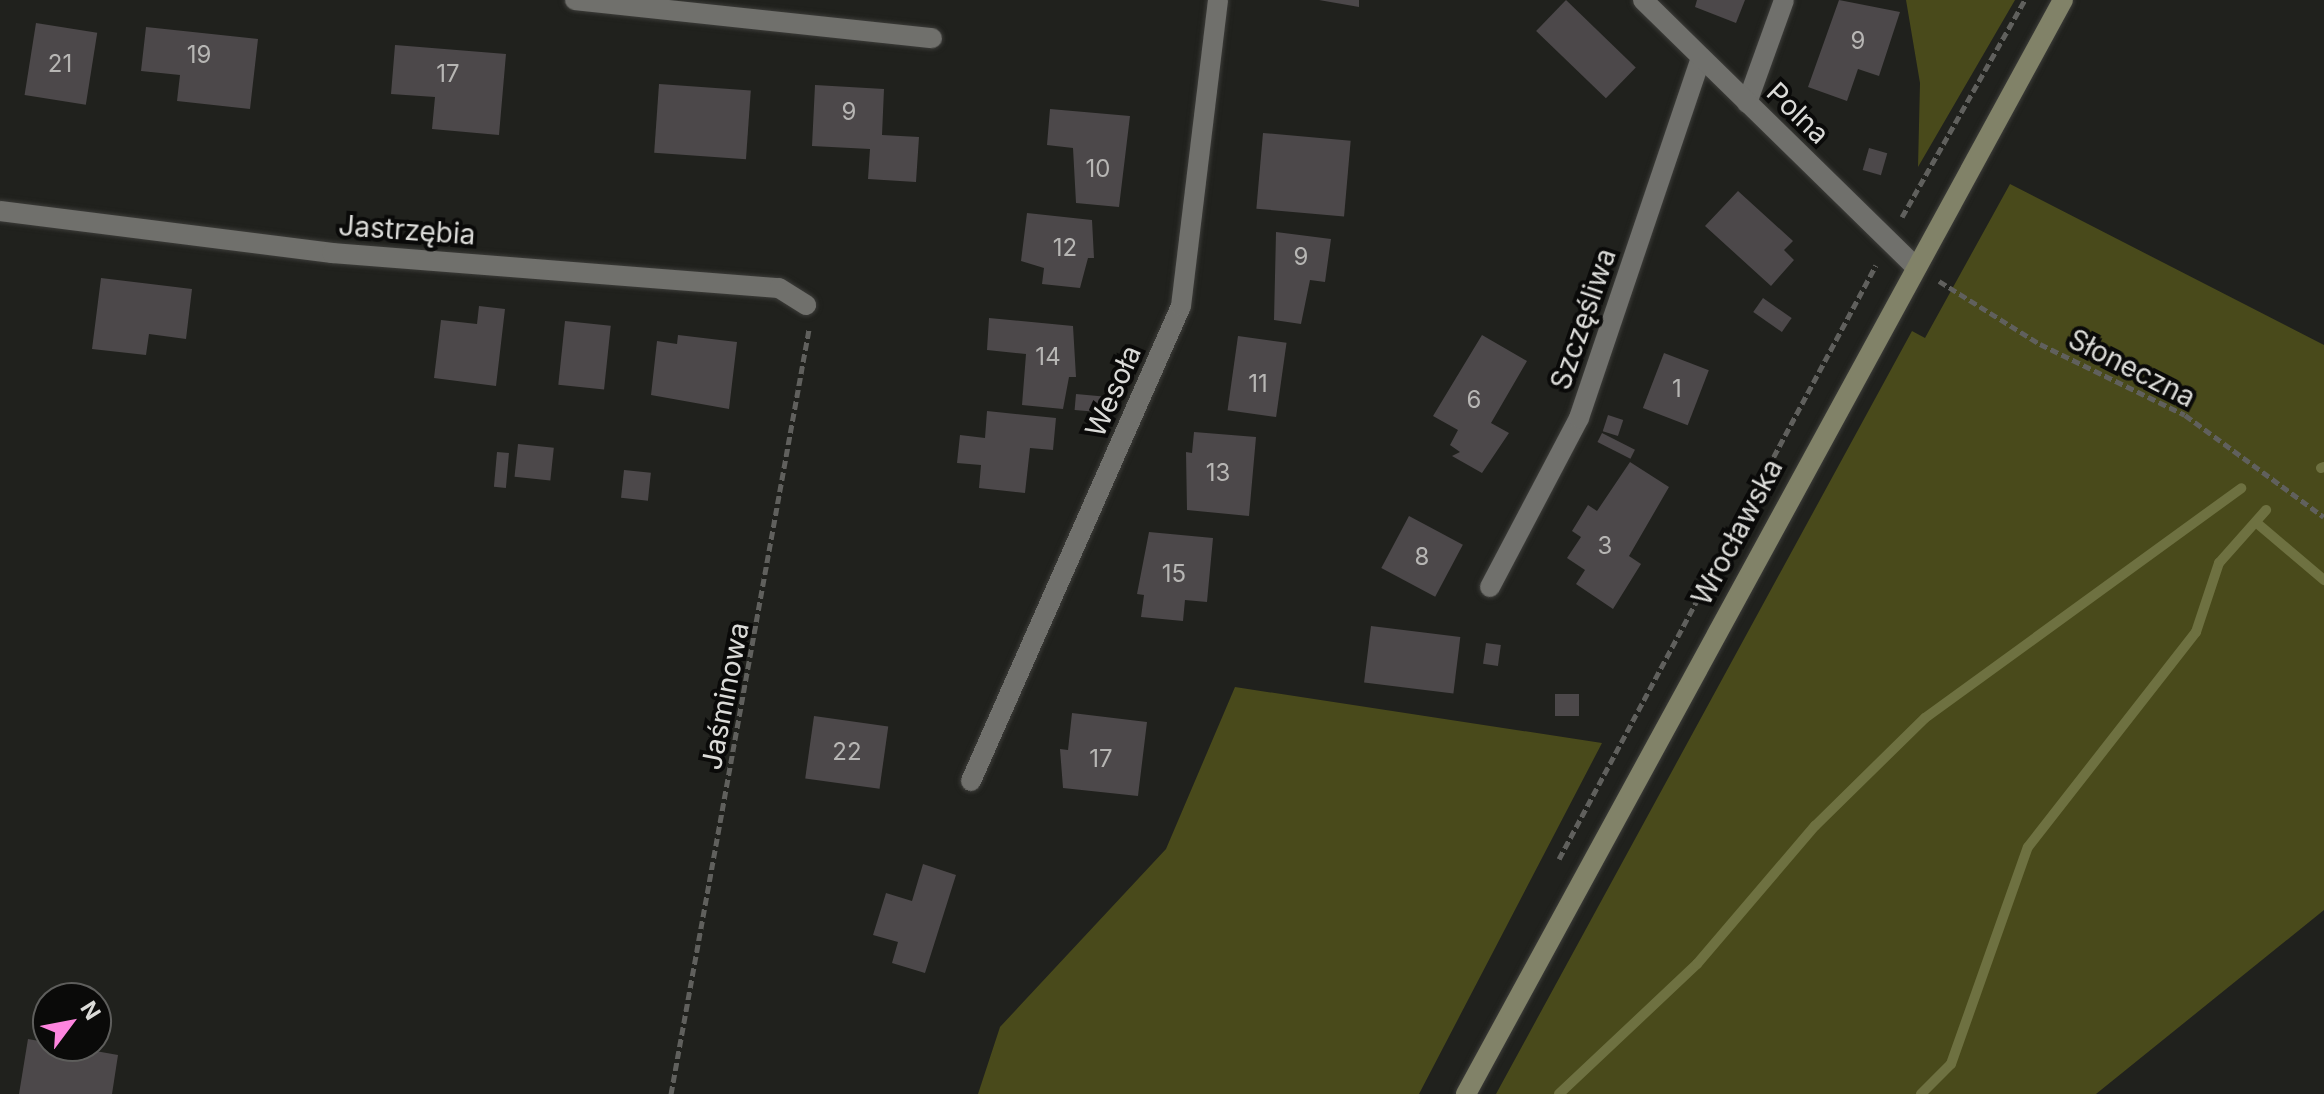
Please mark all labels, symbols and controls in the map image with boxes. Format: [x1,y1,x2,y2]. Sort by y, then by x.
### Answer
house number: 9 [1851,27,1865,55]
house number: 19 [187,41,211,69]
house number: 21 [48,50,72,78]
house number: 17 [436,60,460,88]
street label: Polna [1760,75,1836,151]
house number: 9 [842,98,856,126]
house number: 10 [1086,155,1110,183]
street label: Jastrzębia [337,208,477,252]
house number: 12 [1053,234,1077,262]
house number: 9 [1294,243,1308,271]
street label: Szczęśliwa [1543,244,1623,394]
street label: Słoneczna [2063,322,2201,414]
street label: Wesoła [1078,340,1148,442]
house number: 14 [1035,343,1061,371]
house number: 11 [1248,370,1268,398]
house number: 1 [1672,375,1682,403]
house number: 6 [1467,386,1481,414]
street label: Wrocławska [1684,453,1790,611]
house number: 13 [1206,459,1230,487]
house number: 3 [1598,532,1612,560]
house number: 8 [1415,543,1429,571]
house number: 15 [1162,560,1186,588]
street label: Jaśminowa [694,620,756,772]
house number: 22 [832,738,862,766]
house number: 17 [1089,745,1113,773]
north arrow [32,982,112,1062]
text: N [75,996,106,1024]

